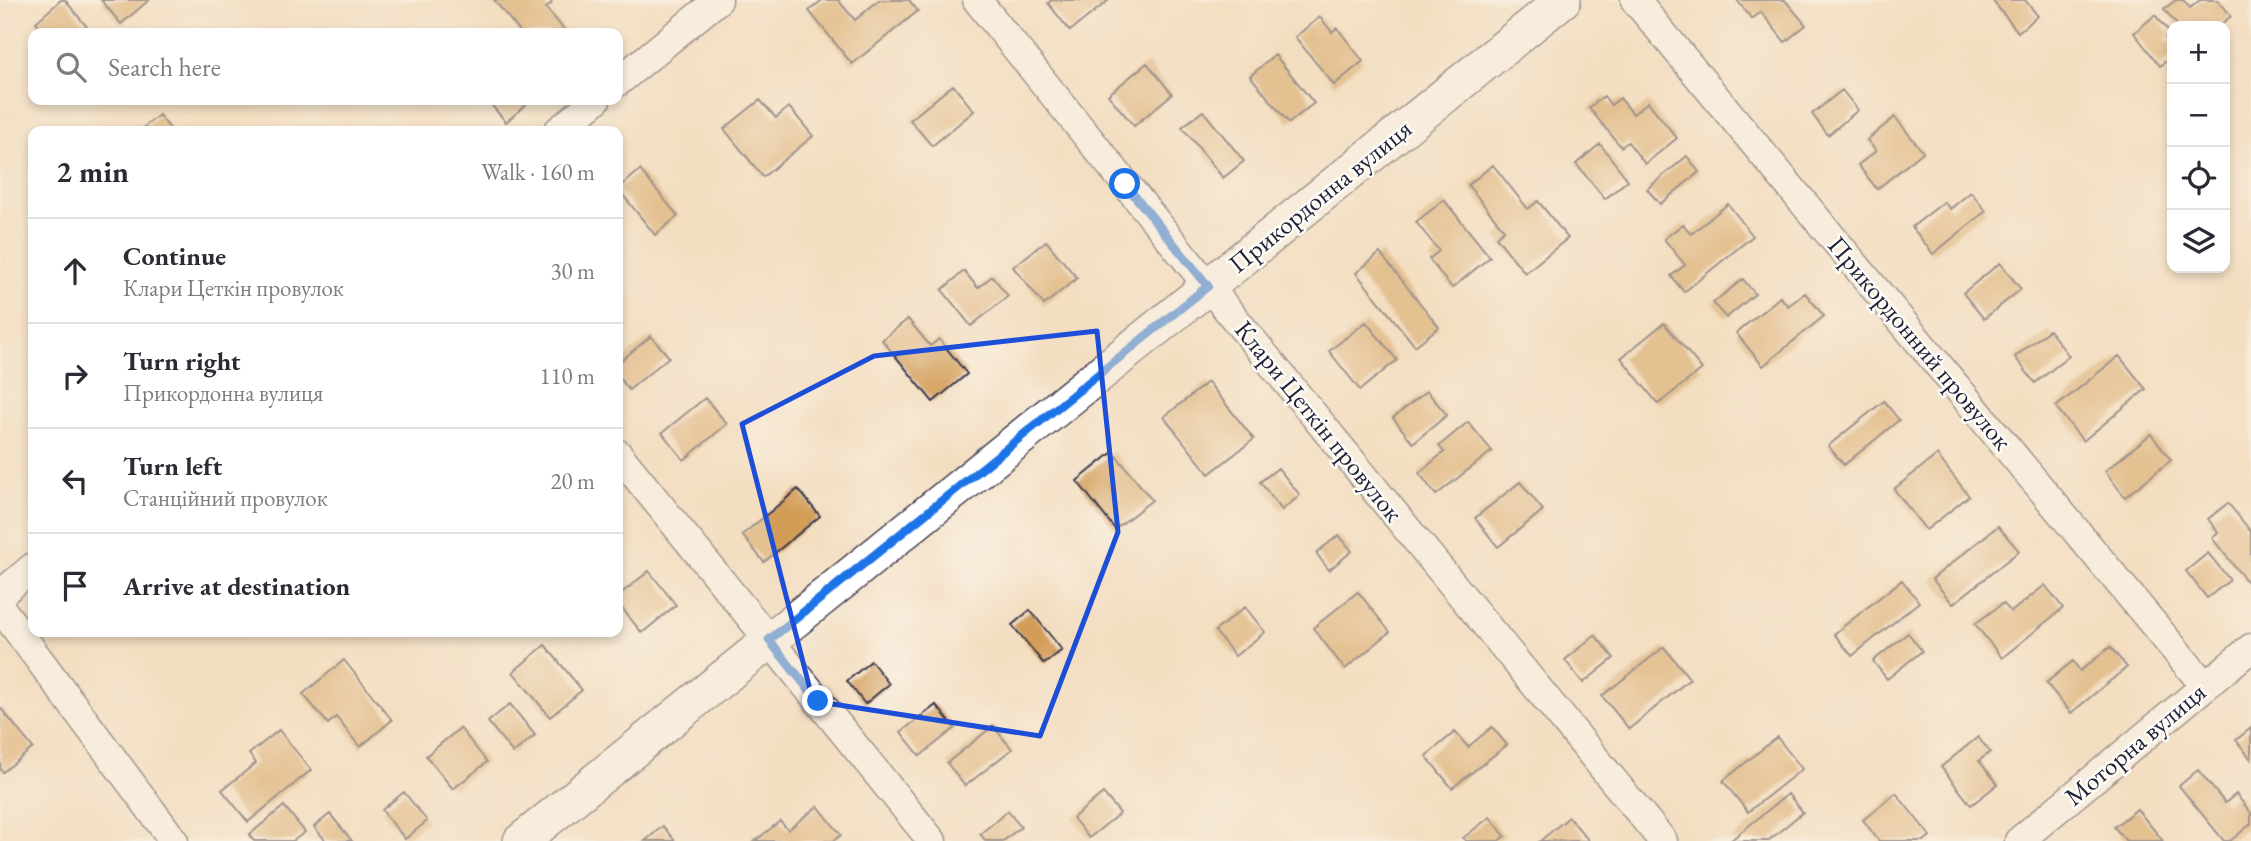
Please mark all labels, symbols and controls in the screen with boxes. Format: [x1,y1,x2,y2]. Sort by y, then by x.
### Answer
map controls [2167,21,2230,273]
button: + [2167,21,2230,84]
search box [28,28,623,105]
icon: search [52,48,90,86]
text: Search here [108,50,221,84]
button: − [2167,84,2230,147]
street label: Прикордонна вулиця [1221,112,1419,280]
button: locate [2167,147,2230,210]
text: 2 min [56,152,129,191]
text: Walk · 160 m [481,157,595,187]
route start [1109,168,1140,199]
button: layers [2167,210,2230,273]
street label: Прикордонний провулок [1820,229,2020,458]
text: Continue [123,239,226,273]
icon: ahead [56,252,94,290]
text: 30 m [550,256,595,286]
text: Клари Цеткін провулок [123,273,344,303]
street label: Клари Цеткін провулок [1227,313,1411,529]
text: Turn right [123,344,241,378]
icon: right [56,357,94,395]
text: 110 m [539,361,595,391]
text: Прикордонна вулиця [123,378,323,408]
text: Turn left [123,449,222,483]
icon: left [56,462,94,500]
text: 20 m [550,466,595,496]
text: Станційний провулок [123,483,328,513]
icon: arrive [56,567,94,605]
text: Arrive at destination [123,569,350,603]
street label: Моторна вулиця [2057,675,2213,813]
route end [802,685,833,716]

